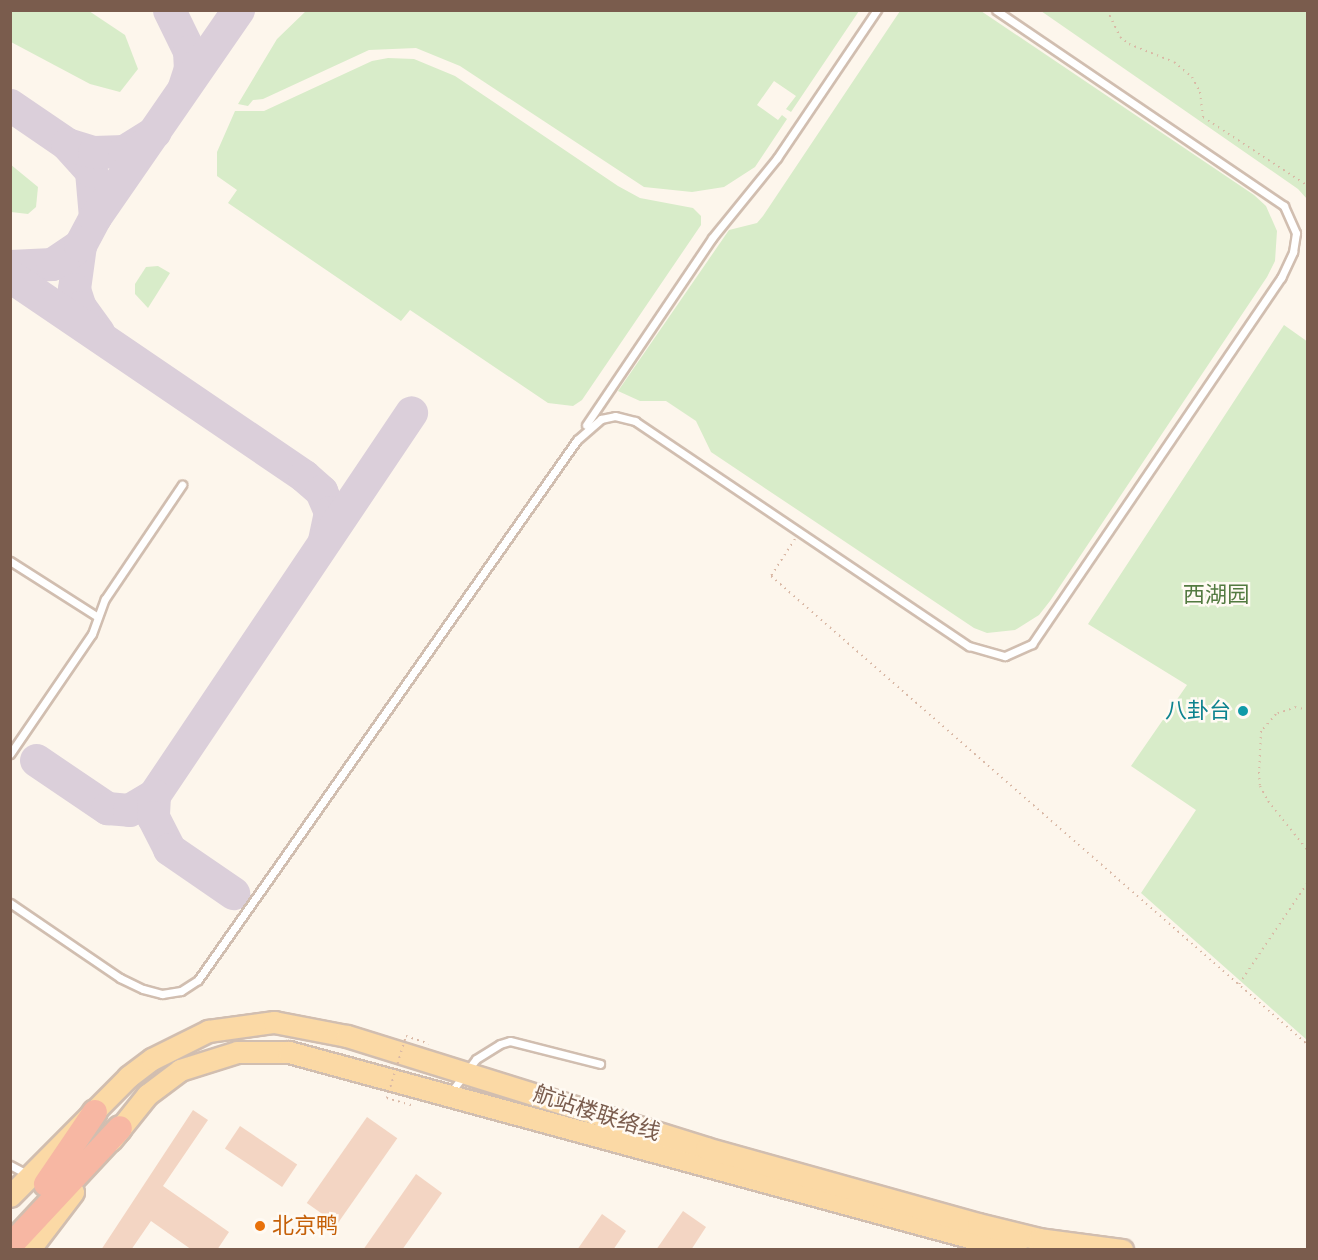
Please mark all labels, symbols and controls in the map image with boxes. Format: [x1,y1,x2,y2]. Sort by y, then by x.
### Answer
park label: 西湖园 [1183,582,1249,608]
place label: 八卦台 [1165,698,1231,724]
marker: 八卦台 [1236,704,1250,718]
street label: 航站楼联络线 [530,1080,664,1146]
place label: 北京鸭 [272,1213,338,1239]
marker: 北京鸭 [253,1219,267,1233]

